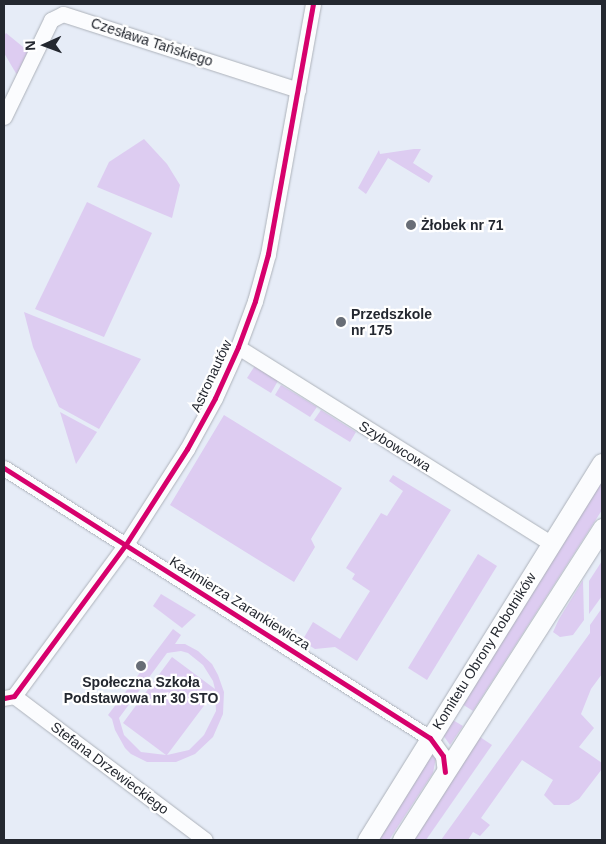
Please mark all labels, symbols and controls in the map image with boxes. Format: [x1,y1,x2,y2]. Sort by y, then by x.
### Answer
street label: Czesława Tańskiego [89,14,215,70]
north arrow [20,20,70,70]
text: N [22,40,38,51]
place label: Żłobek nr 71 [421,217,503,233]
marker: Żłobek nr 71 [405,219,417,231]
place label: Przedszkole nr 175 [351,306,432,338]
marker: Przedszkole nr 175 [335,316,347,328]
street label: Astronautów [187,337,235,415]
street label: Szybowcowa [356,417,434,475]
street label: Kazimierza Zarankiewicza [167,553,313,653]
street label: Komitetu Obrony Robotników [429,569,539,733]
marker: Społeczna Szkoła Podstawowa nr 30 STO [135,660,147,672]
place label: Społeczna Szkoła Podstawowa nr 30 STO [64,674,218,706]
street label: Stefana Drzewieckiego [48,718,172,818]

